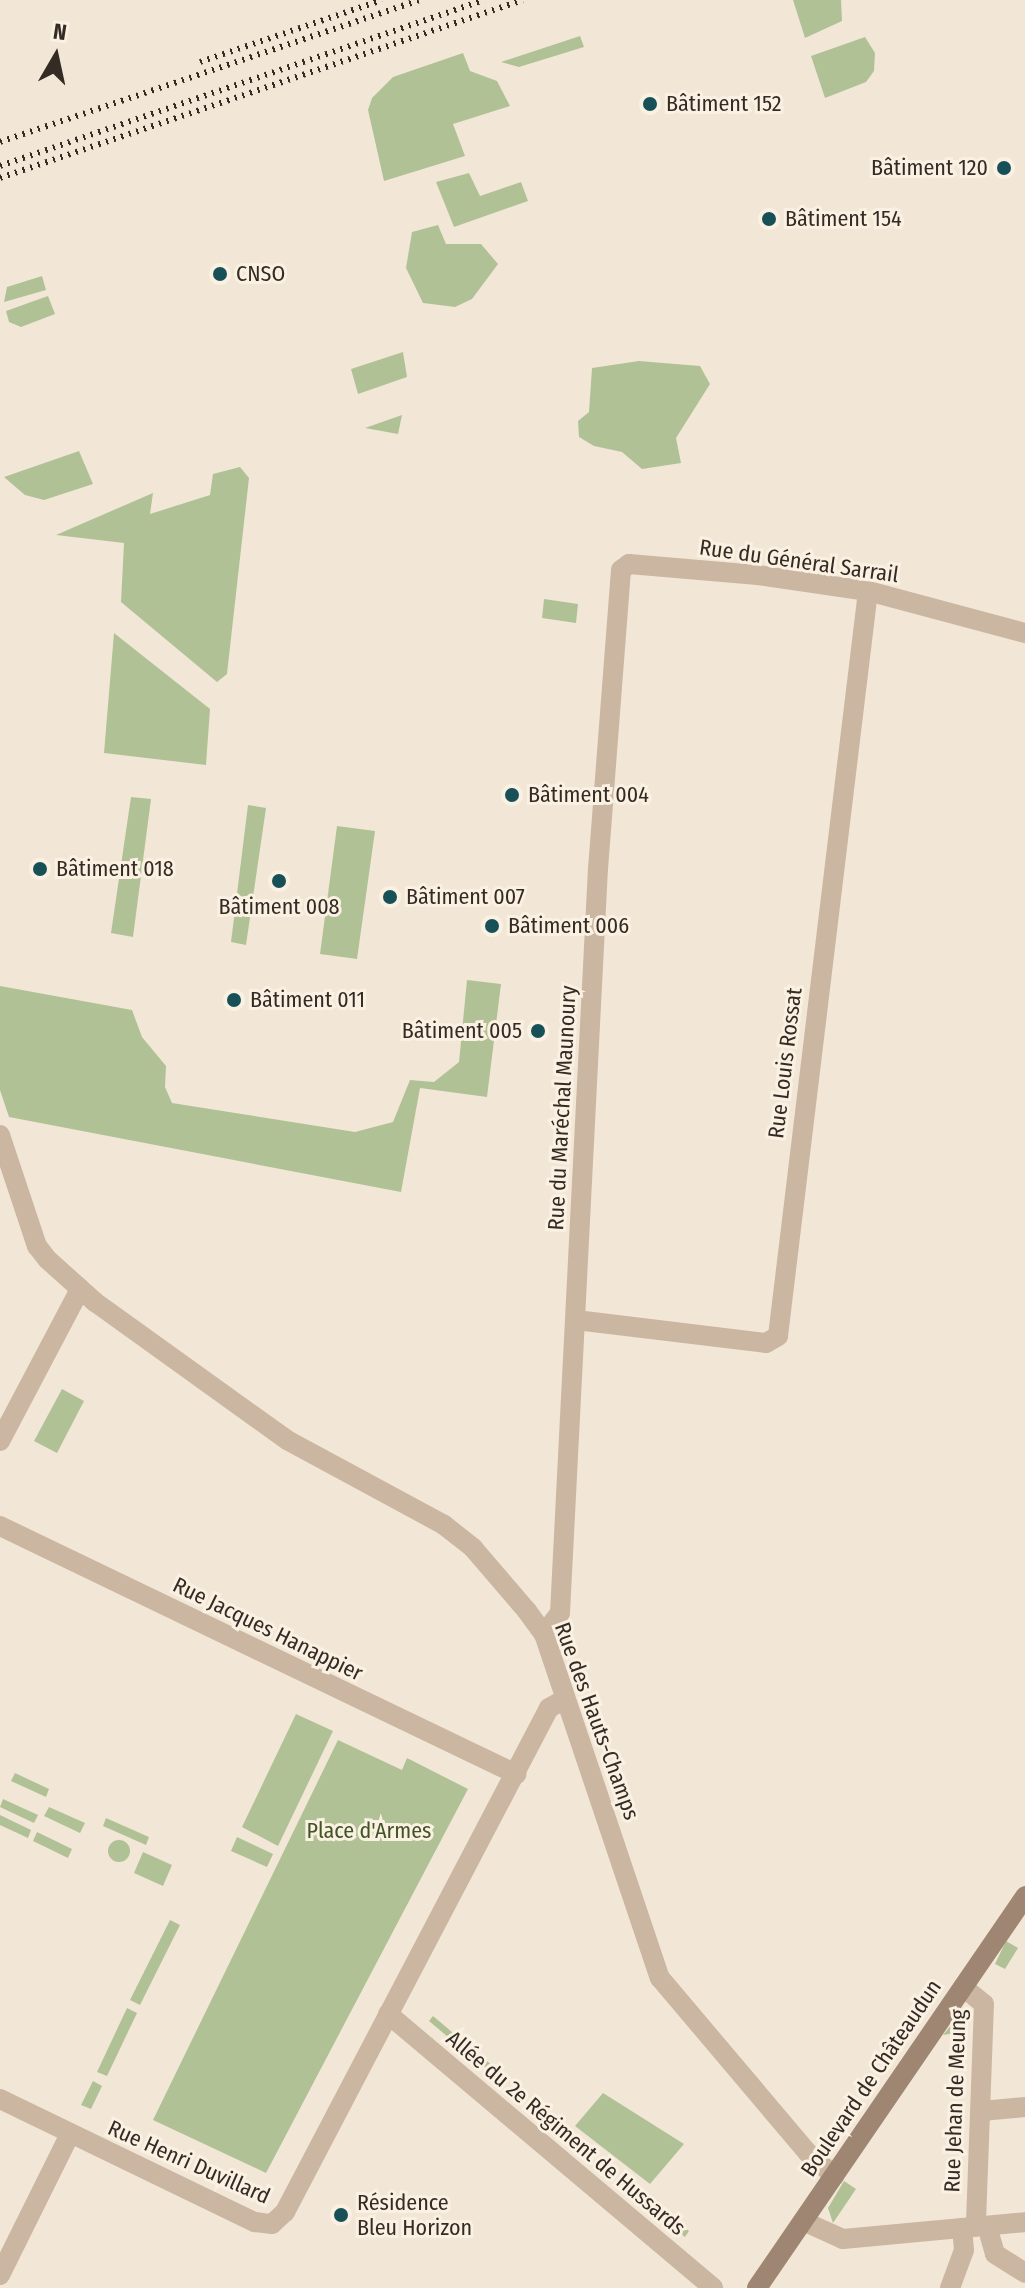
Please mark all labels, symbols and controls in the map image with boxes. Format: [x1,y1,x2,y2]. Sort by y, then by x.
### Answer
north arrow [16,16,96,96]
text: N [51,17,68,46]
place label: Bâtiment 152 [666,91,781,117]
marker: Bâtiment 152 [641,95,659,113]
place label: Bâtiment 120 [871,155,988,181]
marker: Bâtiment 120 [995,159,1013,177]
place label: Bâtiment 154 [785,206,902,232]
marker: Bâtiment 154 [760,210,778,228]
place label: CNSO [236,261,285,287]
marker: CNSO [211,265,229,283]
street label: Rue du Général Sarrail [698,534,900,588]
place label: Bâtiment 004 [528,782,649,808]
marker: Bâtiment 004 [503,786,521,804]
place label: Bâtiment 018 [56,856,174,882]
marker: Bâtiment 018 [31,860,49,878]
marker: Bâtiment 008 [270,872,288,890]
place label: Bâtiment 007 [406,884,525,910]
marker: Bâtiment 007 [381,888,399,906]
place label: Bâtiment 008 [218,894,340,920]
place label: Bâtiment 006 [508,913,629,939]
marker: Bâtiment 006 [483,917,501,935]
street label: Rue du Maréchal Maunoury [542,985,582,1231]
street label: Rue Louis Rossat [763,986,807,1140]
place label: Bâtiment 011 [250,987,365,1013]
marker: Bâtiment 011 [225,991,243,1009]
place label: Bâtiment 005 [402,1018,522,1044]
marker: Bâtiment 005 [529,1022,547,1040]
street label: Rue Jacques Hanappier [169,1572,367,1686]
street label: Rue des Hauts-Champs [549,1619,645,1823]
park label: Place d'Armes [307,1818,431,1844]
street label: Boulevard de Châteaudun [795,1975,947,2181]
street label: Rue Jehan de Meung [939,2009,971,2193]
street label: Allée du 2e Régiment de Hussards [441,2025,691,2241]
street label: Rue Henri Duvillard [104,2114,274,2210]
place label: Résidence Bleu Horizon [357,2189,472,2240]
marker: Résidence Bleu Horizon [332,2206,350,2224]

